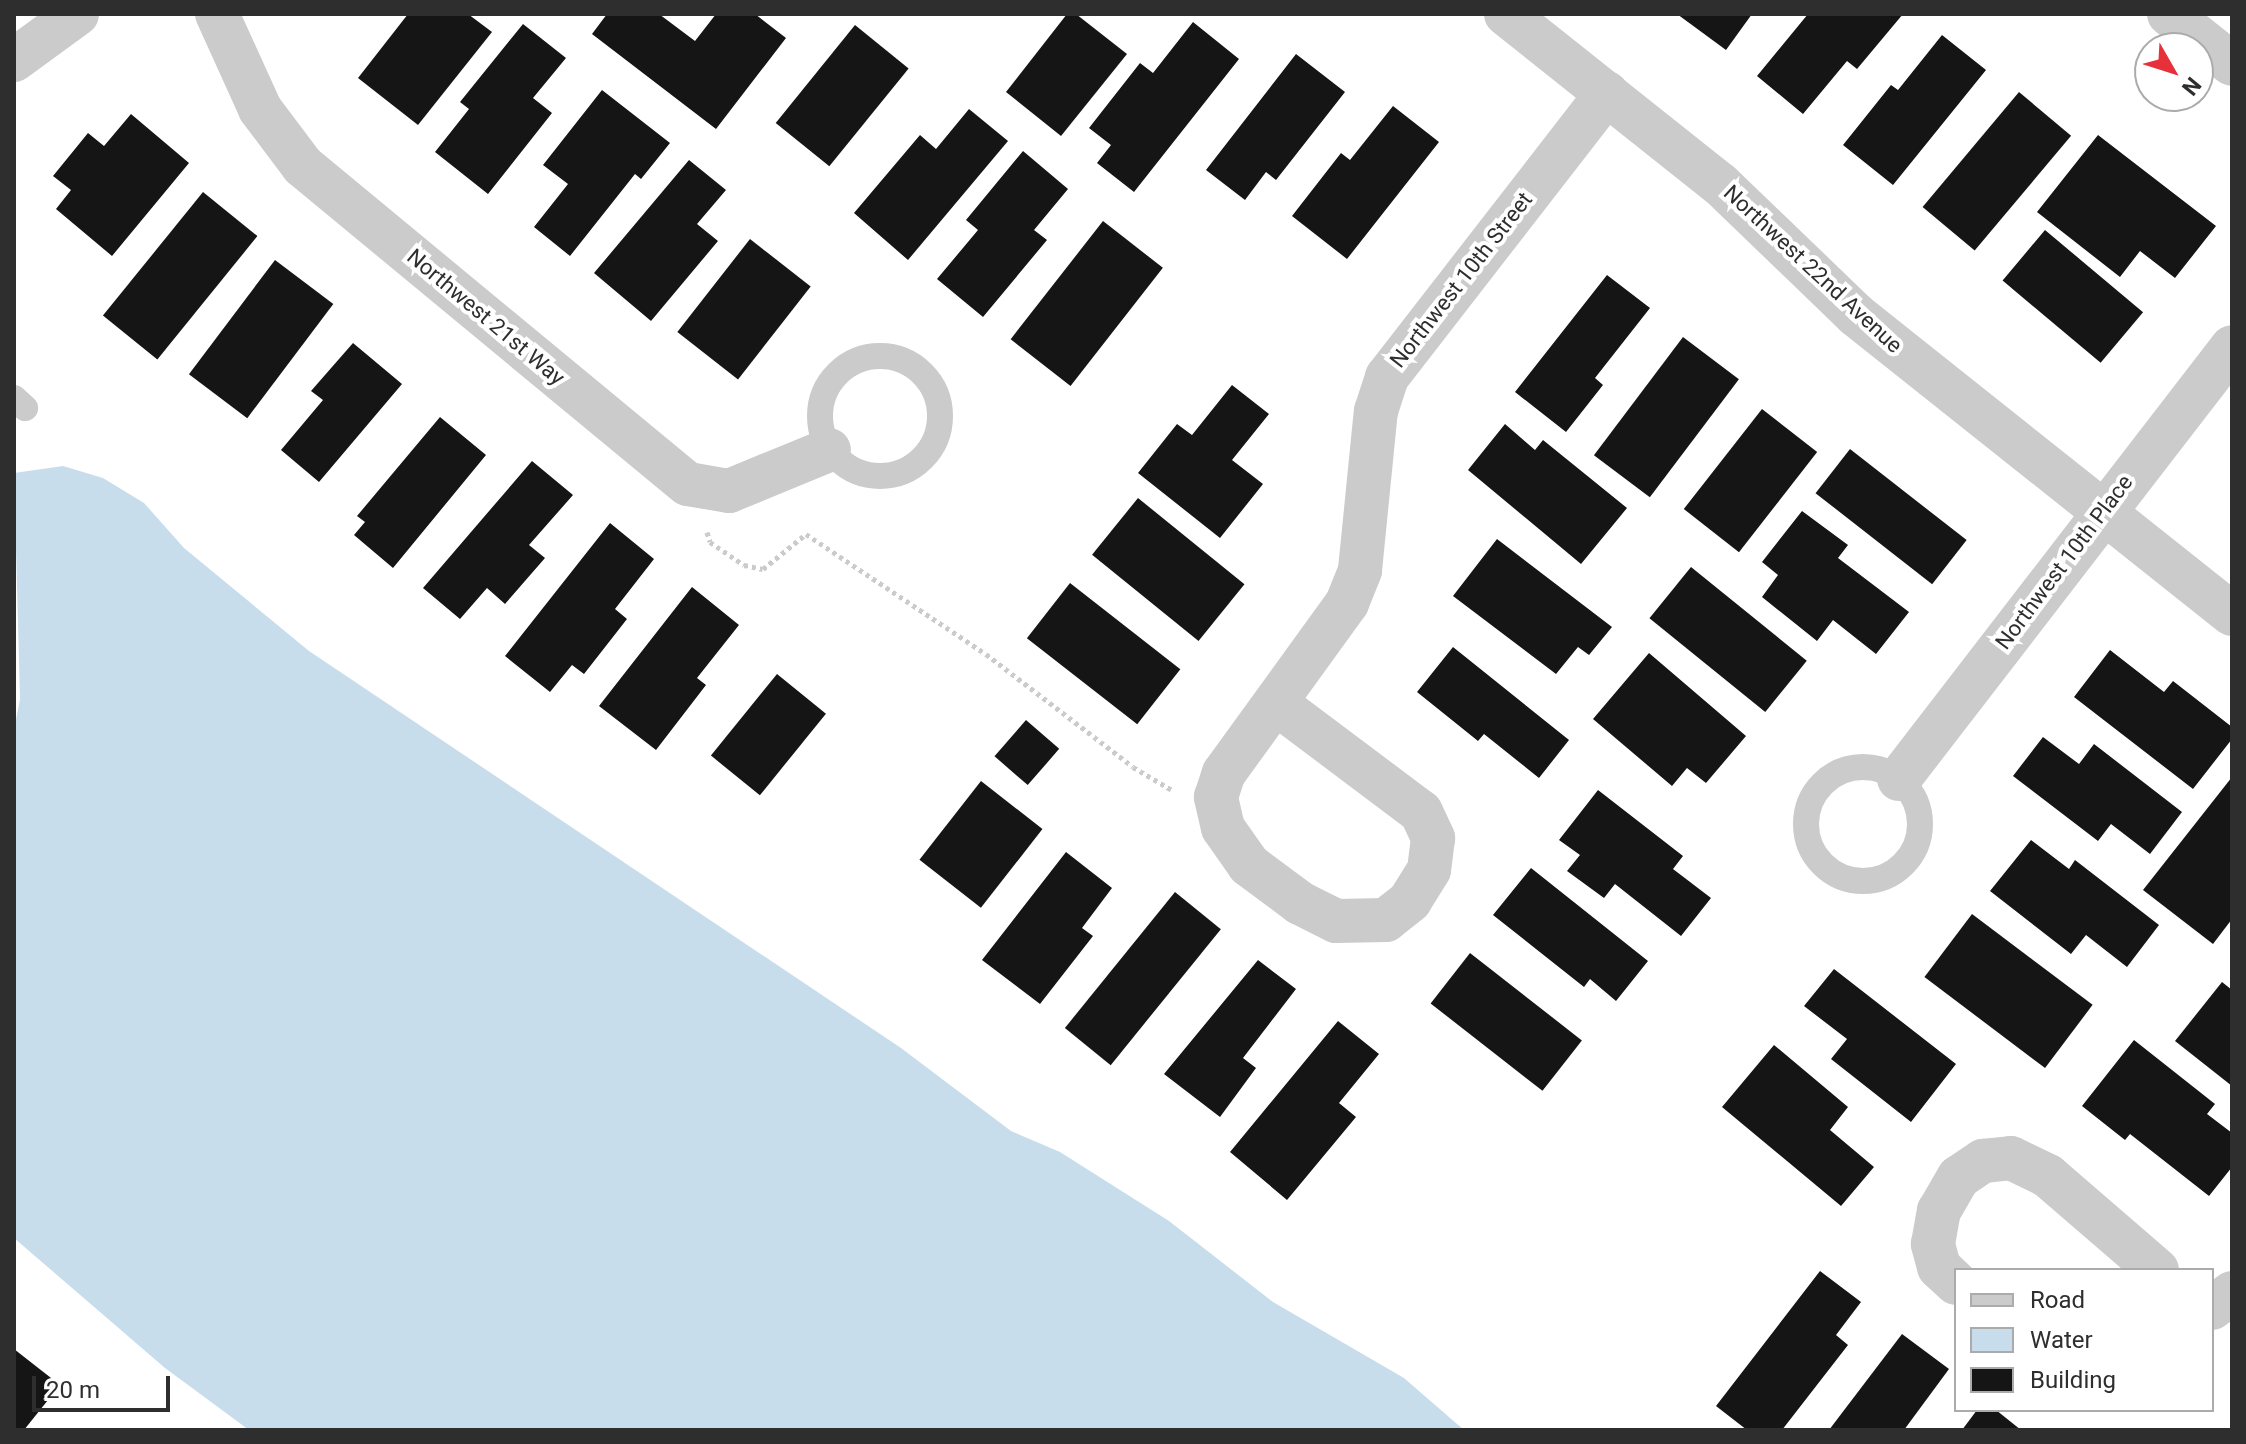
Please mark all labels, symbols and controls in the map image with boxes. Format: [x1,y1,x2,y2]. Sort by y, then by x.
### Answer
north arrow [2134,32,2214,112]
text: N [2177,72,2206,100]
street label: Northwest 22nd Avenue [1718,179,1908,359]
street label: Northwest 10th Street [1384,187,1538,373]
street label: Northwest 21st Way [402,243,570,391]
street label: Northwest 10th Place [1990,470,2138,654]
legend [1954,1268,2214,1412]
text: Road [2030,1286,2085,1314]
text: Water [2030,1326,2093,1354]
scale bar [36,1360,174,1410]
text: Building [2030,1366,2116,1394]
text: 20 m [46,1376,100,1404]

